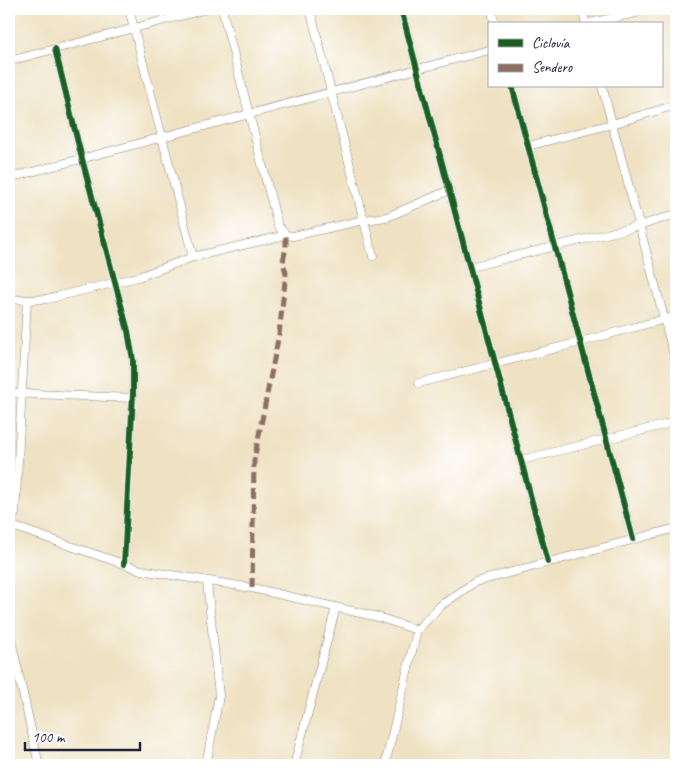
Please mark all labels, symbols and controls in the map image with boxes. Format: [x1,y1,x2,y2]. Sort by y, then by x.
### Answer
legend [488,22,662,88]
text: Ciclovía [532,34,571,53]
text: Sendero [532,58,573,77]
scale bar [25,719,140,751]
text: 100 m [32,728,66,747]

